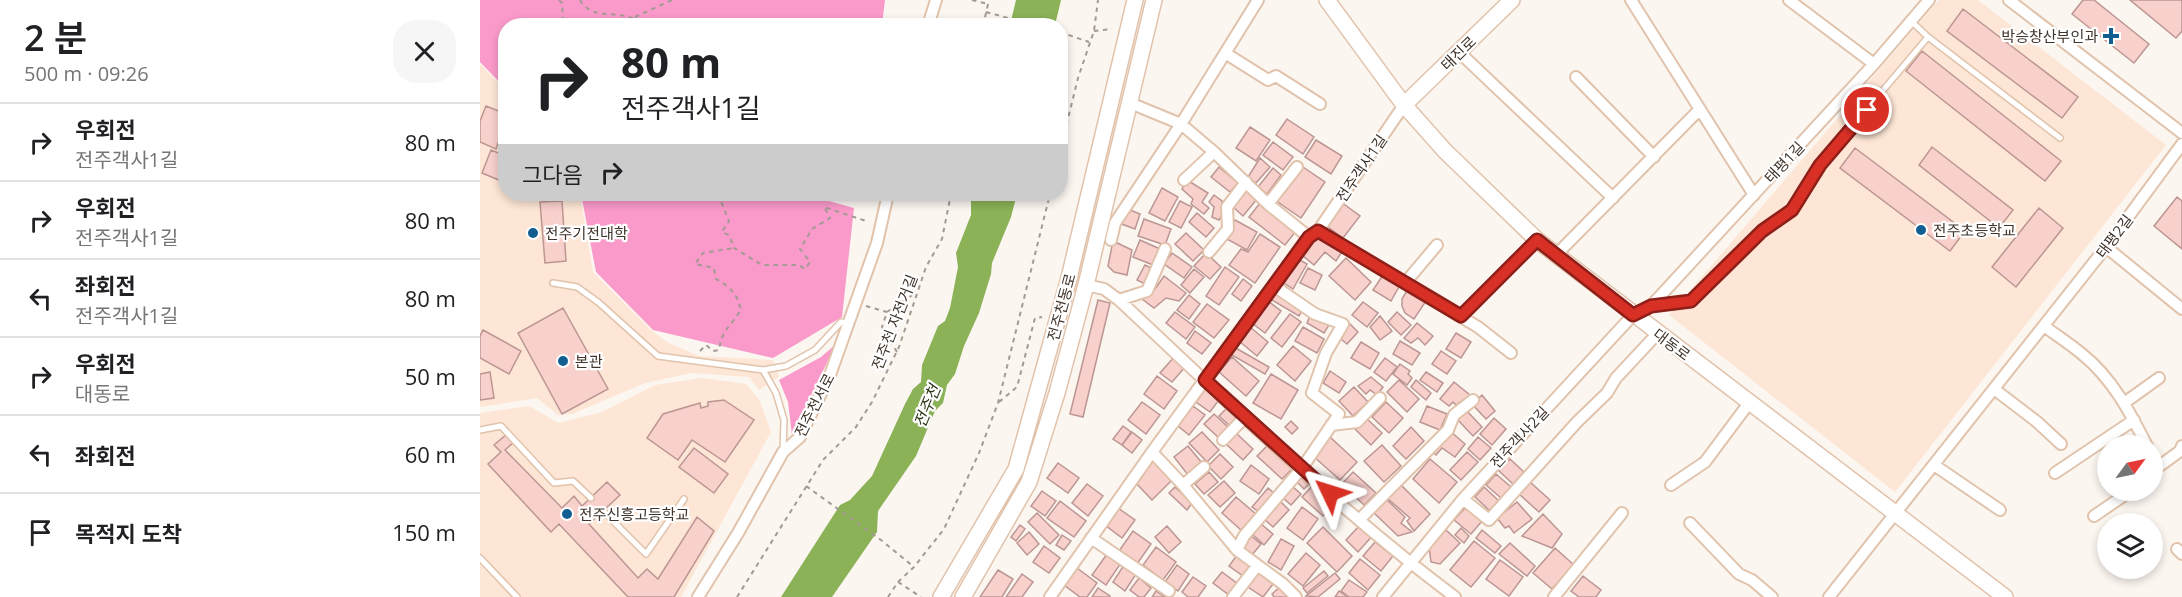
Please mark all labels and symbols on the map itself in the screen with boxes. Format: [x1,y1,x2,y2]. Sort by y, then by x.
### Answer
place label: 박승창산부인과 [2001,26,2098,46]
marker: 박승창산부인과 [2102,27,2120,45]
street label: 태진로 [1436,31,1480,75]
pin [1841,84,1892,135]
street label: 전주객사1길 [1331,130,1391,206]
street label: 태평1길 [1760,137,1808,187]
street label: 태평2길 [2091,210,2137,262]
place label: 전주초등학교 [1933,220,2016,240]
place label: 전주기전대학 [545,223,628,243]
marker: 전주초등학교 [1914,223,1928,237]
marker: 전주기전대학 [526,226,540,240]
street label: 전주천동로 [1042,271,1080,343]
street label: 전주천 자전거길 [867,272,921,372]
street label: 대동로 [1649,324,1695,364]
place label: 본관 [575,351,603,371]
marker: 본관 [556,354,570,368]
street label: 전주천서로 [789,370,839,440]
water label: 전주천 [909,379,946,431]
street label: 전주객사2길 [1485,402,1553,472]
north arrow [2097,435,2163,501]
position arrow [1298,461,1362,525]
place label: 전주신흥고등학교 [579,504,689,524]
marker: 전주신흥고등학교 [560,507,574,521]

